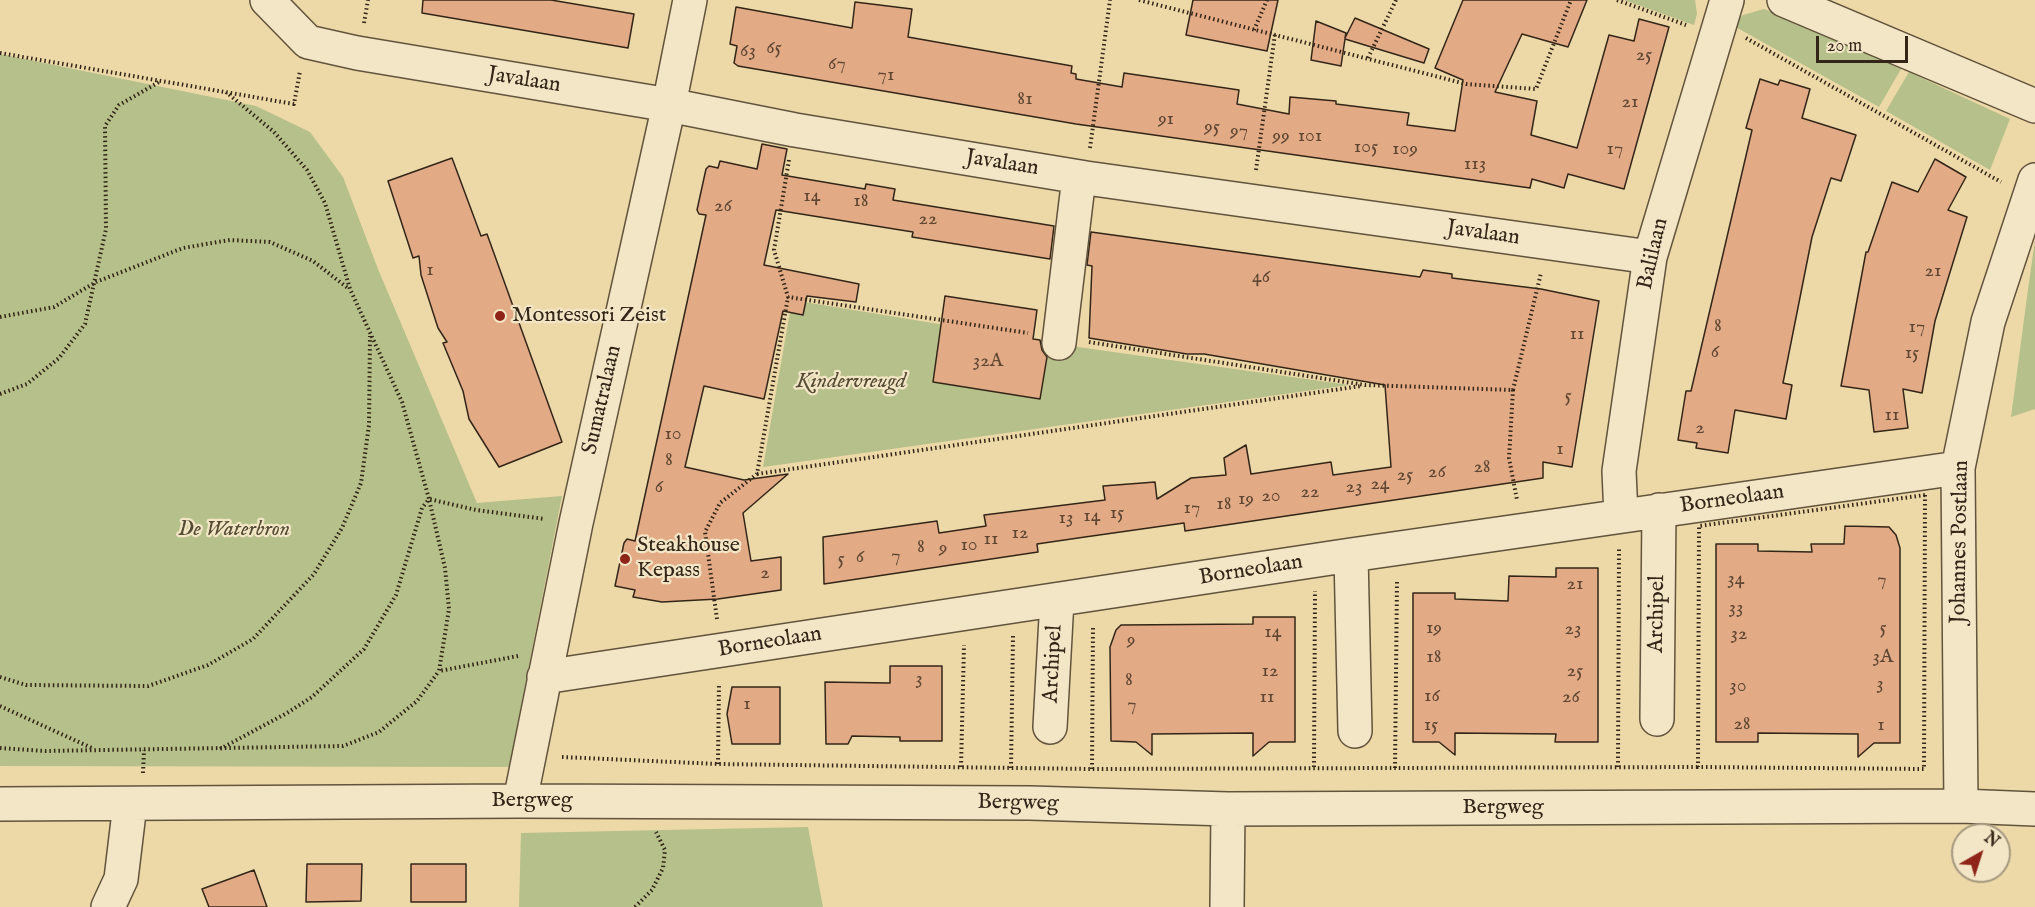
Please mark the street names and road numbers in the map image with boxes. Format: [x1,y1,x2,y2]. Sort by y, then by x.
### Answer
street label: Javalaan [486,62,562,100]
street label: Javalaan [964,145,1040,183]
street label: Javalaan [1445,216,1521,252]
street label: Balilaan [1633,216,1675,292]
street label: Sumatralaan [578,343,628,457]
street label: Johannes Postlaan [1946,460,1976,624]
street label: Borneolaan [1678,480,1786,520]
street label: Borneolaan [1197,550,1305,592]
street label: Archipel [1644,575,1672,653]
street label: Borneolaan [716,622,824,664]
street label: Archipel [1039,624,1069,704]
street label: Bergweg [491,788,573,814]
street label: Bergweg [977,790,1059,818]
street label: Bergweg [1462,795,1544,821]

